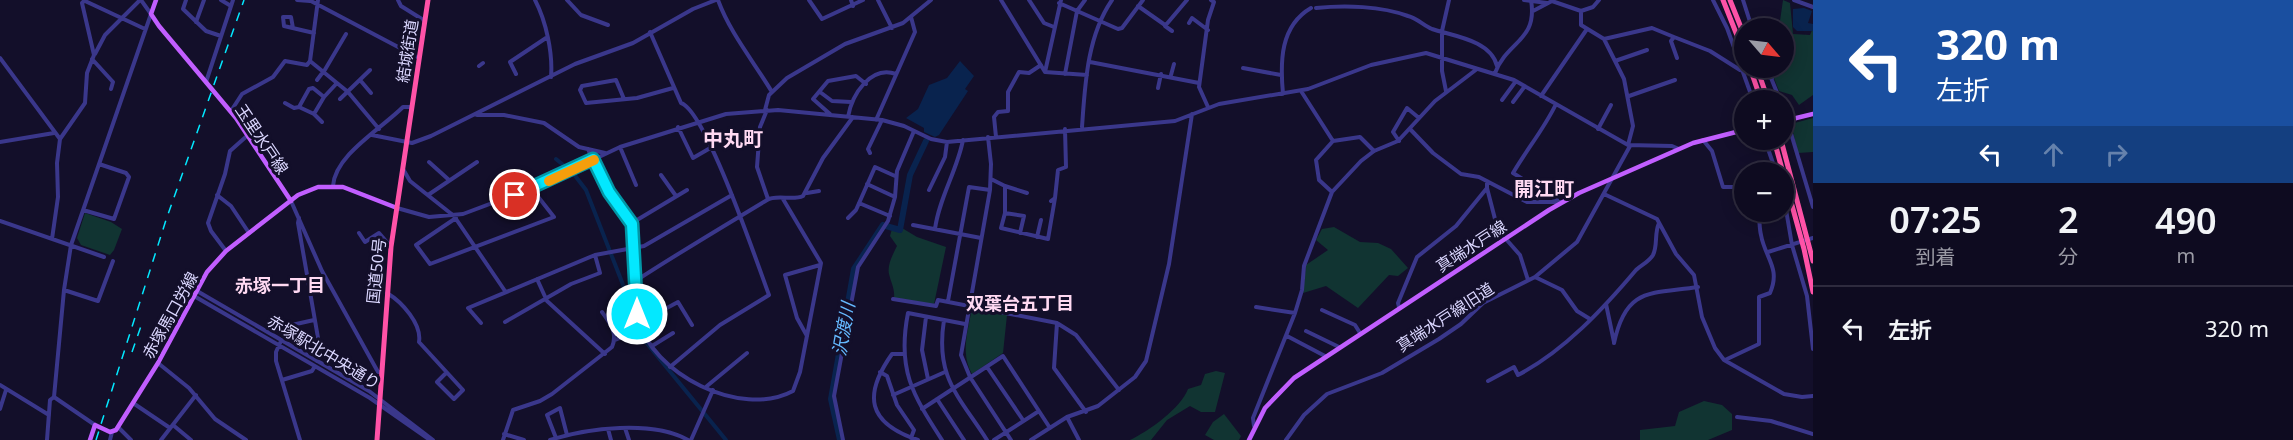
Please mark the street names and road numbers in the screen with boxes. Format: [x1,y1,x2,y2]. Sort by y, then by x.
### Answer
street label: 結城街道 [391,18,423,84]
street label: 玉里水戸線 [231,100,293,178]
street label: 真端水戸線 [1431,215,1511,277]
street label: 国道50号 [362,237,390,305]
street label: 赤塚馬口労線 [137,268,203,362]
street label: 真端水戸線旧道 [1392,277,1498,357]
street label: 赤塚駅北中央通り [263,310,385,394]

